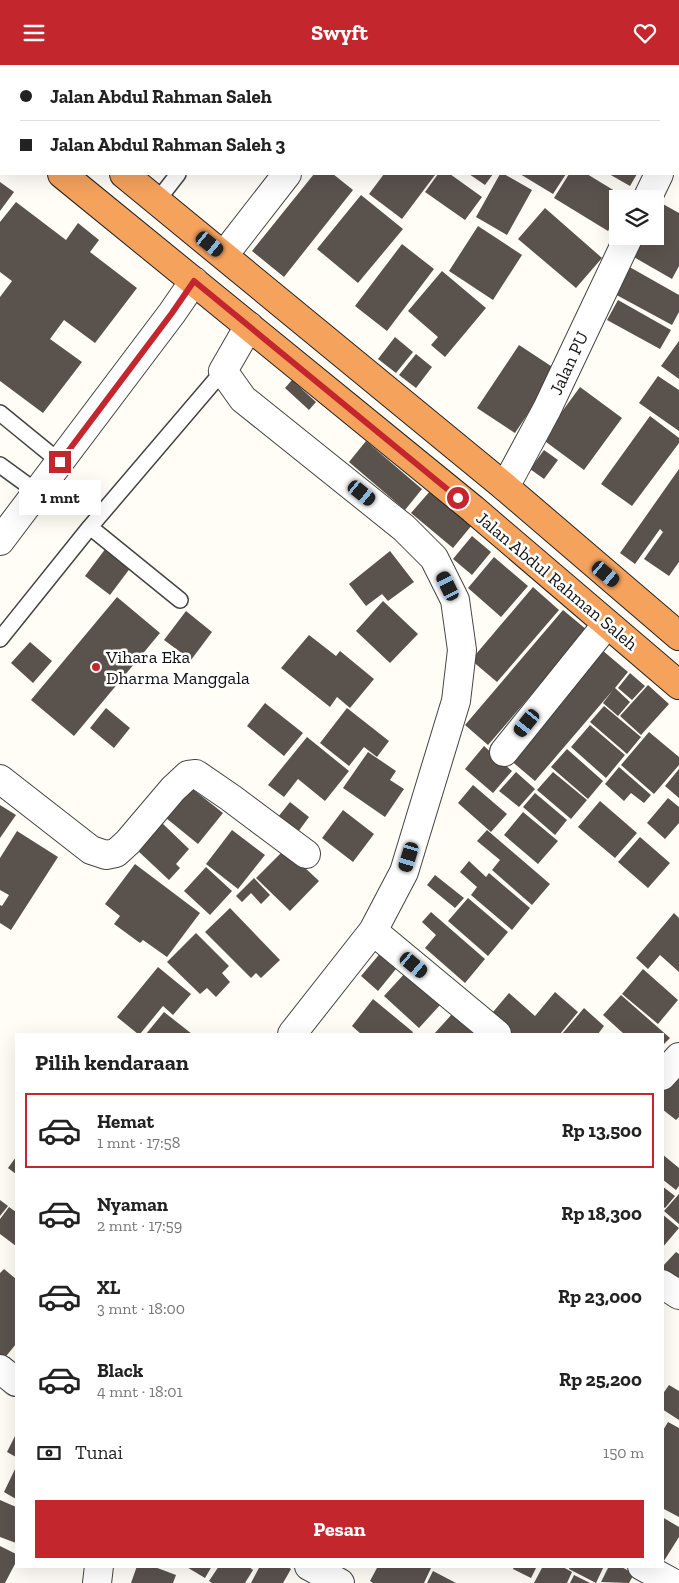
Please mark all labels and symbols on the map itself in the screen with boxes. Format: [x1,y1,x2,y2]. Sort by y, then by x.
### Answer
car [193,229,226,259]
street label: Jalan PU [545,328,593,398]
route end [49,451,71,473]
car [345,478,378,508]
callout: 1 mnt [19,479,101,515]
route start [447,487,469,509]
street label: Jalan Abdul Rahman Saleh [472,507,642,655]
car [589,559,622,589]
car [434,569,461,603]
place label: Vihara Eka Dharma Manggala [105,646,250,689]
marker: Vihara Eka Dharma Manggala [90,661,102,673]
car [511,707,542,739]
car [397,840,420,874]
car [397,950,430,980]

